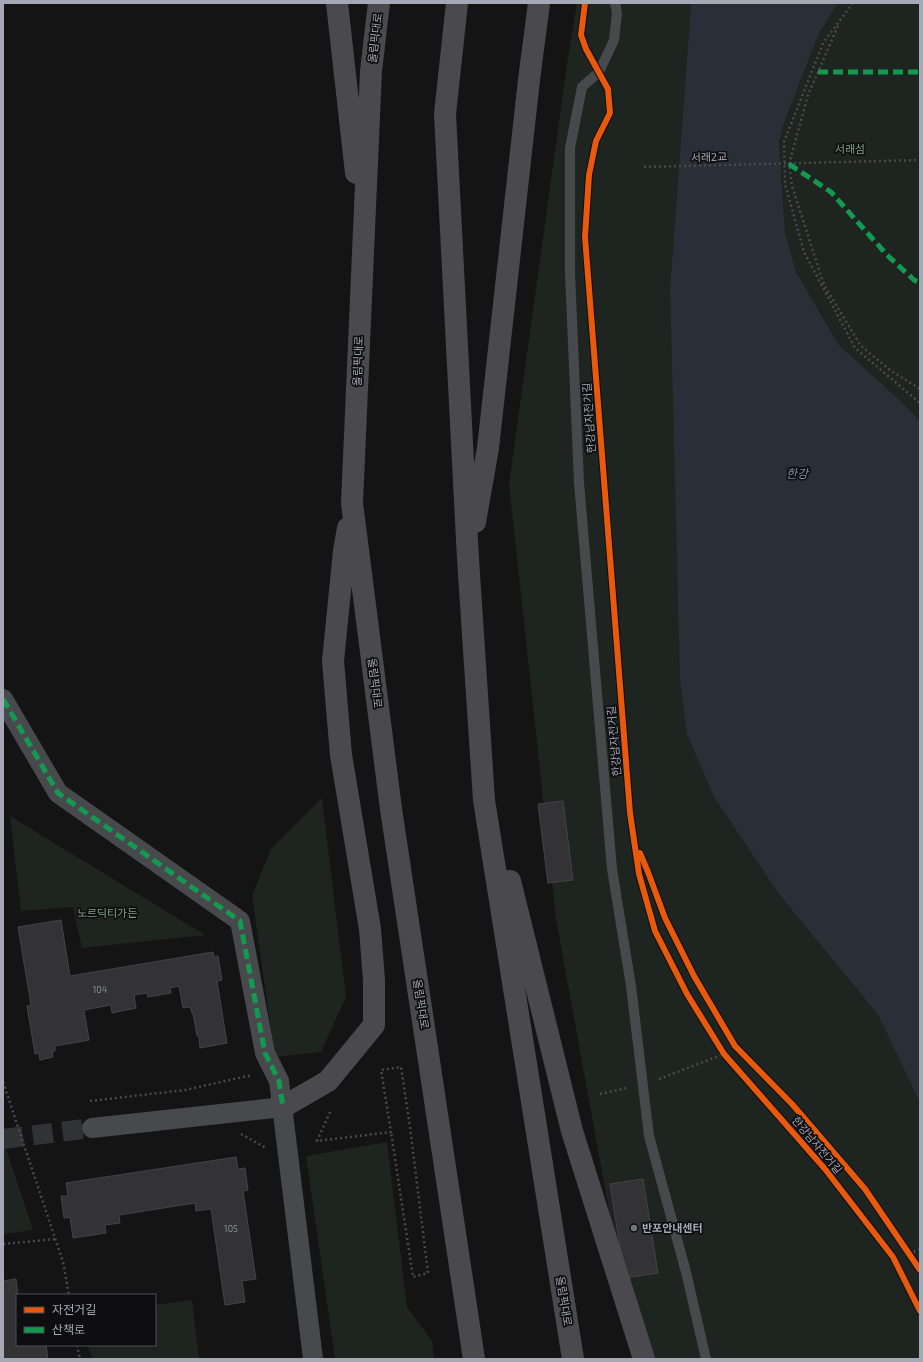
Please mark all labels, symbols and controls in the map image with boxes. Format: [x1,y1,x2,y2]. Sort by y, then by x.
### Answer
street label: 올림픽대로 [365,12,384,64]
park label: 서래섬 [835,142,865,155]
street label: 서래2교 [690,149,727,164]
street label: 올림픽대로 [350,335,365,386]
street label: 한강남자전거길 [580,382,597,454]
water label: 한강 [786,466,810,480]
street label: 올림픽대로 [366,657,385,709]
street label: 한강남자전거길 [604,705,623,777]
park label: 노르딕티가든 [77,906,137,919]
street label: 올림픽대로 [411,978,432,1030]
house number: 104 [93,984,108,995]
street label: 한강남자전거길 [790,1113,845,1176]
place label: 반포안내센터 [642,1221,703,1234]
house number: 105 [224,1223,238,1234]
marker: 반포안내센터 [629,1223,639,1233]
street label: 올림픽대로 [554,1275,575,1327]
legend [16,1294,156,1346]
text: 자전거길 [52,1302,96,1316]
text: 산책로 [52,1322,85,1336]

